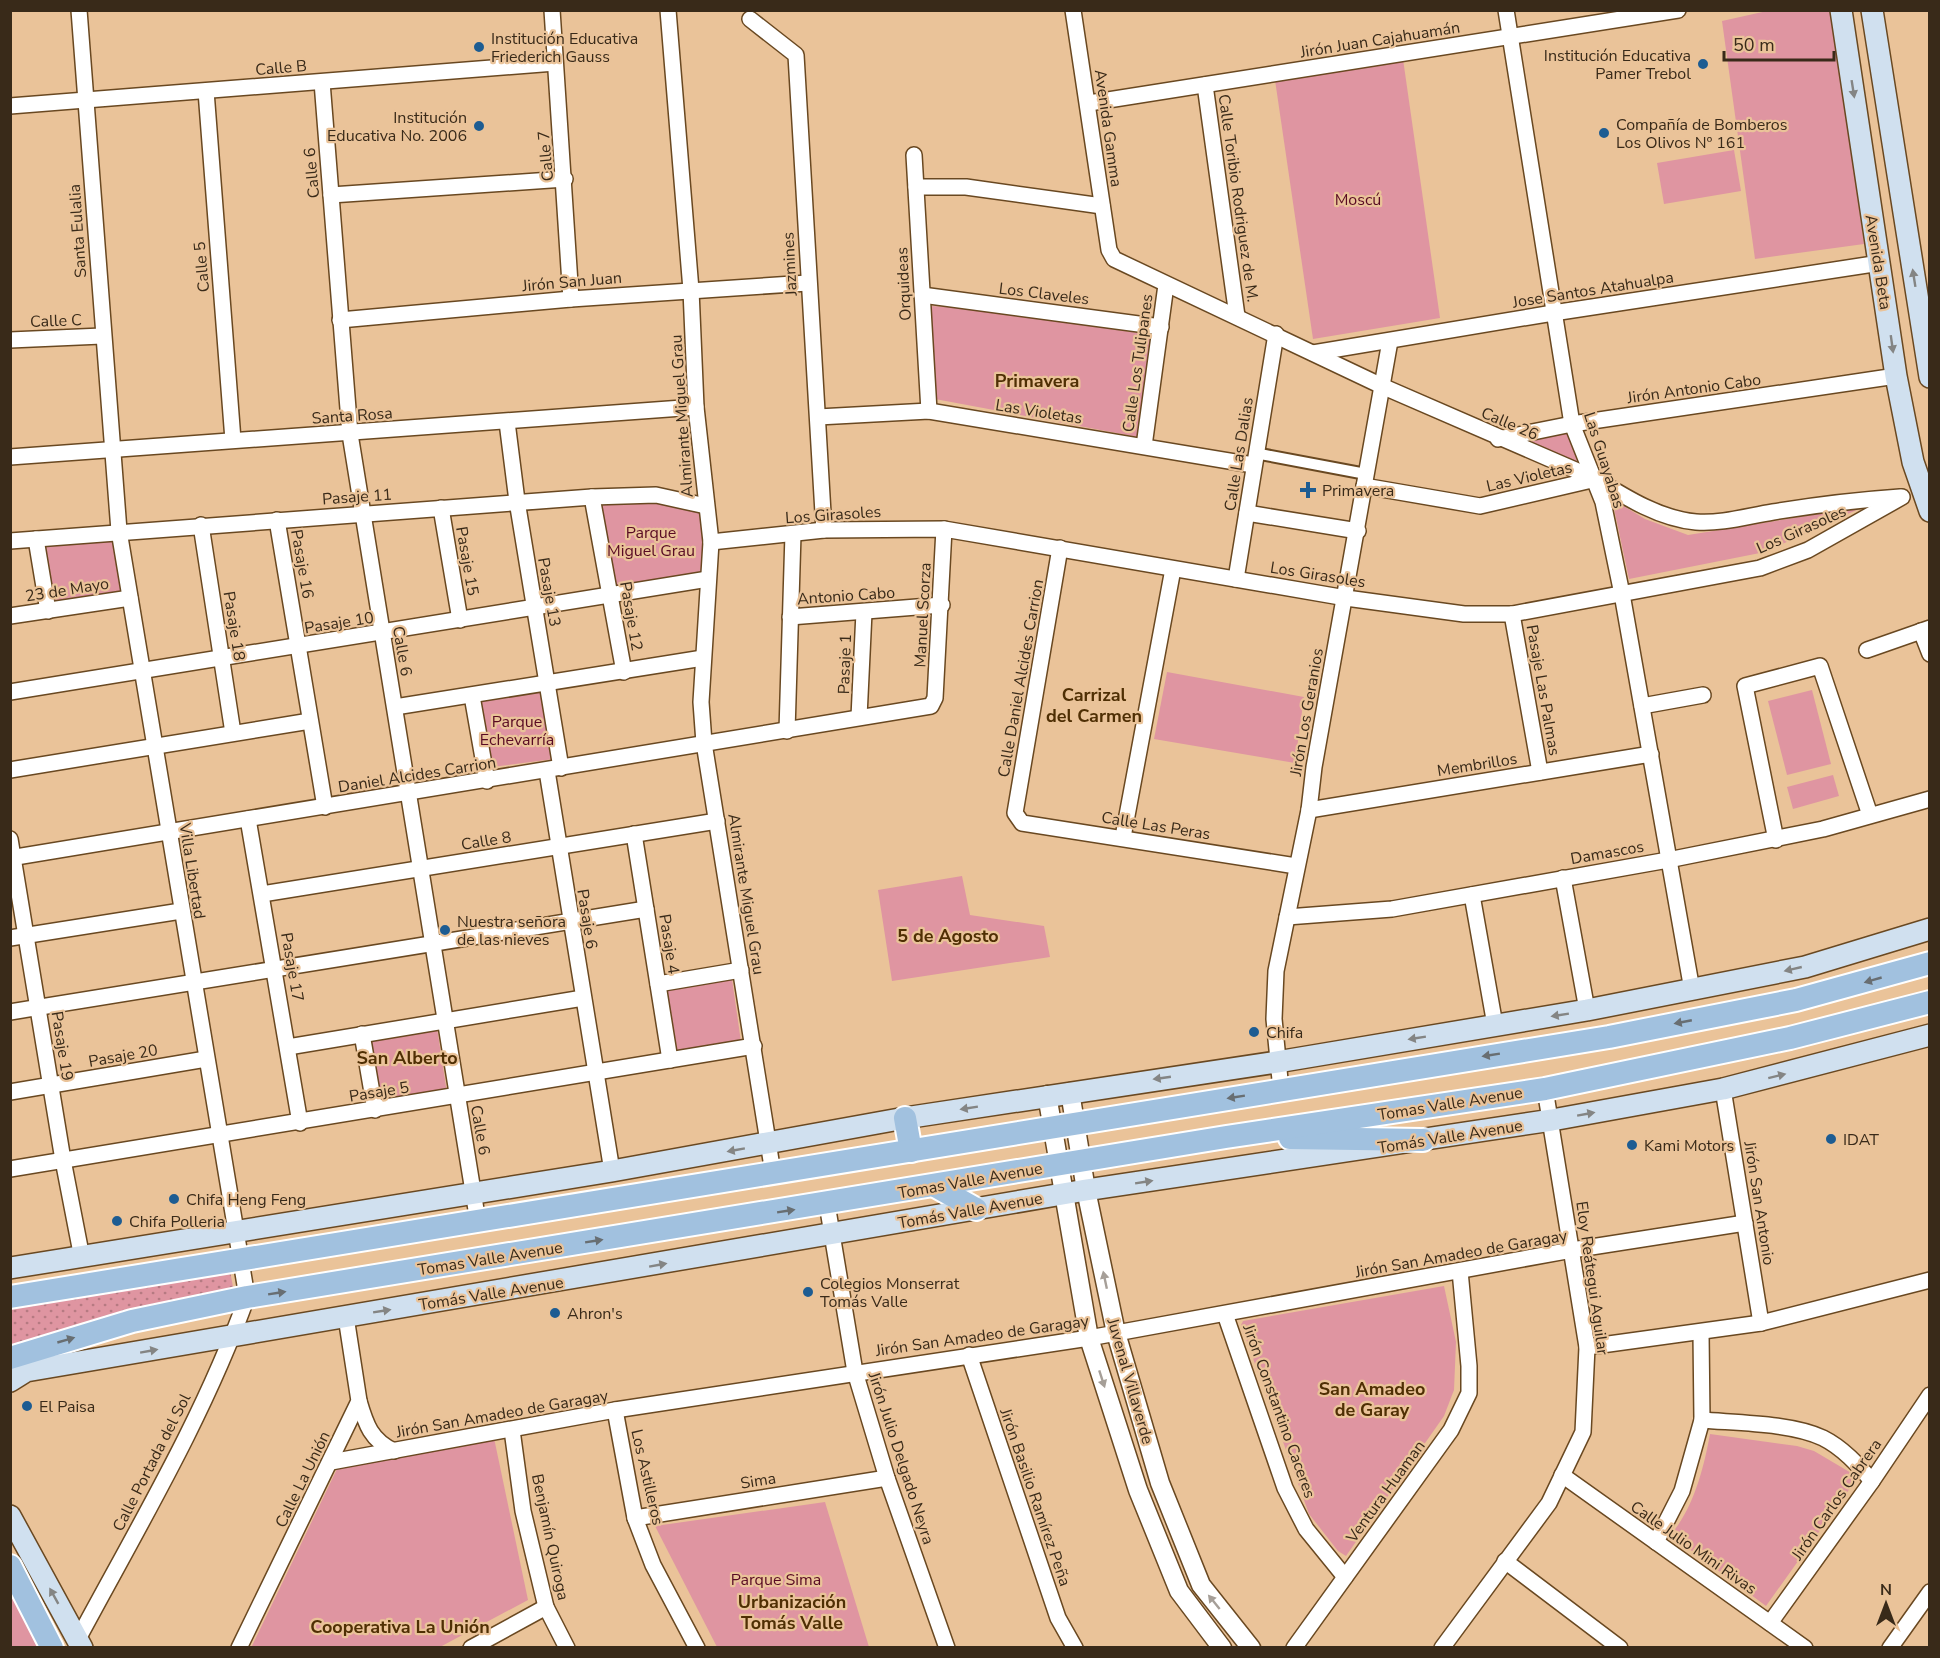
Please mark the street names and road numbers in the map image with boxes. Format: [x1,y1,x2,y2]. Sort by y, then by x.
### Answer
street label: Jirón Juan Cajahuamán [1298,16,1462,64]
street label: Calle B [254,55,308,81]
street label: Avenida Gamma [1089,68,1127,188]
street label: Calle Toribio Rodriguez de M. [1213,93,1263,303]
street label: Calle 7 [533,130,559,182]
street label: Calle 6 [299,147,325,199]
street label: Santa Eulalia [64,183,92,279]
street label: Avenida Beta [1860,213,1896,311]
street label: Jazmines [777,232,803,297]
street label: Calle 5 [189,241,215,293]
street label: Orquideas [891,246,917,321]
street label: Jose Santos Atahualpa [1510,266,1675,314]
street label: Jirón San Juan [520,267,623,297]
street label: Los Claveles [998,278,1090,310]
street label: Calle Los Tulipanes [1117,293,1159,434]
street label: Calle C [30,309,83,333]
street label: Almirante Miguel Grau [665,334,699,498]
street label: Jirón Antonio Cabo [1625,369,1763,409]
street label: Las Violetas [994,394,1084,430]
street label: Calle Las Dalias [1219,396,1259,513]
street label: Santa Rosa [311,402,393,430]
street label: Calle 26 [1478,402,1542,446]
street label: Las Guayabas [1578,409,1630,511]
street label: Las Violetas [1484,456,1574,498]
street label: Pasaje 11 [321,484,393,510]
street label: Los Girasoles [1753,500,1850,560]
street label: Los Girasoles [784,501,882,529]
street label: Pasaje 15 [450,525,484,598]
street label: Pasaje 16 [285,528,319,601]
street label: Pasaje 13 [532,556,566,629]
street label: Los Girasoles [1269,557,1367,593]
street label: Manuel Scorza [909,562,937,668]
street label: 23 de Mayo [24,573,111,607]
street label: Calle Daniel Alcides Carrion [993,577,1049,779]
street label: Pasaje 12 [614,580,648,653]
street label: Antonio Cabo [796,582,896,610]
street label: Pasaje 18 [218,590,250,662]
street label: Pasaje 10 [303,607,375,639]
street label: Pasaje Las Palmas [1521,623,1565,757]
street label: Calle 6 [387,624,417,678]
street label: Pasaje 1 [833,633,857,695]
street label: Jirón Los Geranios [1285,646,1329,779]
street label: Membrillos [1436,748,1519,782]
street label: Daniel Alcides Carrion [337,752,498,798]
street label: Calle Las Peras [1100,807,1212,845]
street label: Almirante Miguel Grau [722,812,770,976]
street label: Villa Libertad [173,821,210,921]
street label: Calle 8 [459,826,513,856]
street label: Damascos [1569,836,1646,870]
street label: Pasaje 6 [571,888,603,951]
street label: Pasaje 4 [653,913,685,976]
street label: Pasaje 17 [275,931,309,1004]
street label: Pasaje 19 [46,1010,78,1082]
street label: Pasaje 20 [87,1039,160,1073]
street label: Pasaje 5 [348,1076,411,1108]
street label: Tomas Valle Avenue [1376,1082,1524,1126]
street label: Calle 6 [465,1103,495,1157]
street label: Tomás Valle Avenue [1376,1115,1524,1159]
street label: Jirón San Antonio [1738,1139,1780,1267]
street label: Tomas Valle Avenue [896,1157,1044,1205]
street label: Tomás Valle Avenue [896,1187,1044,1235]
street label: Eloy Reátegui Aguilar [1570,1200,1614,1357]
street label: Jirón San Amadeo de Garagay [1352,1224,1570,1284]
street label: Tomas Valle Avenue [416,1237,564,1281]
street label: Tomás Valle Avenue [417,1272,565,1316]
street label: Jirón San Amadeo de Garagay [873,1310,1091,1362]
street label: Juvenal Villaverde [1101,1315,1159,1447]
street label: Jirón Constantino Caceres [1237,1320,1321,1501]
street label: Jirón Julio Delgado Neyra [862,1368,939,1547]
street label: Jirón San Amadeo de Garagay [393,1384,611,1444]
street label: Calle Portada del Sol [108,1390,196,1535]
street label: Jirón Basilio Ramírez Peña [994,1404,1076,1589]
street label: Los Astilleros [625,1427,669,1527]
street label: Calle La Unión [270,1428,336,1531]
street label: Jirón Carlos Cabrera [1786,1435,1887,1565]
street label: Ventura Huaman [1341,1436,1430,1548]
street label: Sima [739,1467,778,1495]
street label: Benjamín Quiroga [526,1472,574,1602]
street label: Calle Julio Mini Rivas [1626,1496,1761,1600]

